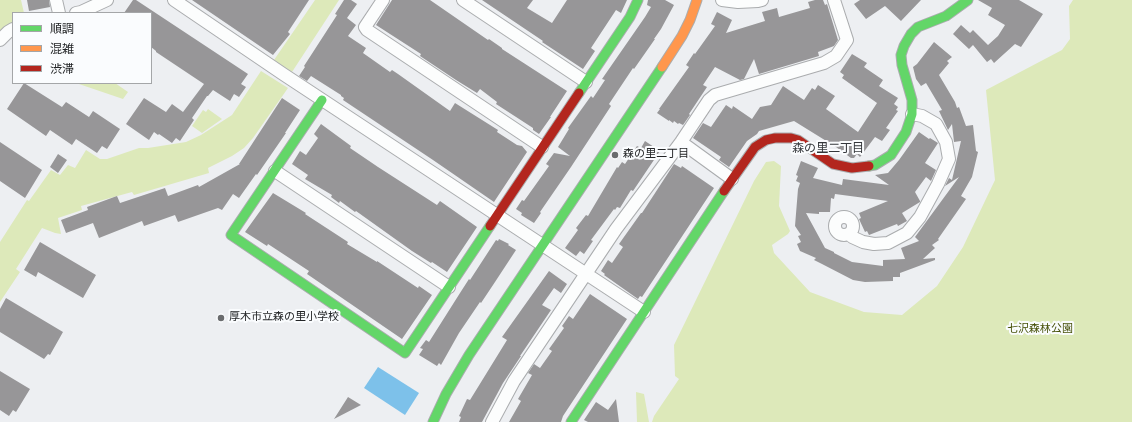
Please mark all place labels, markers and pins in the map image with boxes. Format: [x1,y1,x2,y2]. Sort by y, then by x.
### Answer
place label: 森の里二丁目 [623,148,689,162]
marker: 森の里二丁目 [610,150,620,160]
place label: 厚木市立森の里小学校 [229,311,339,325]
marker: 厚木市立森の里小学校 [216,313,226,323]

